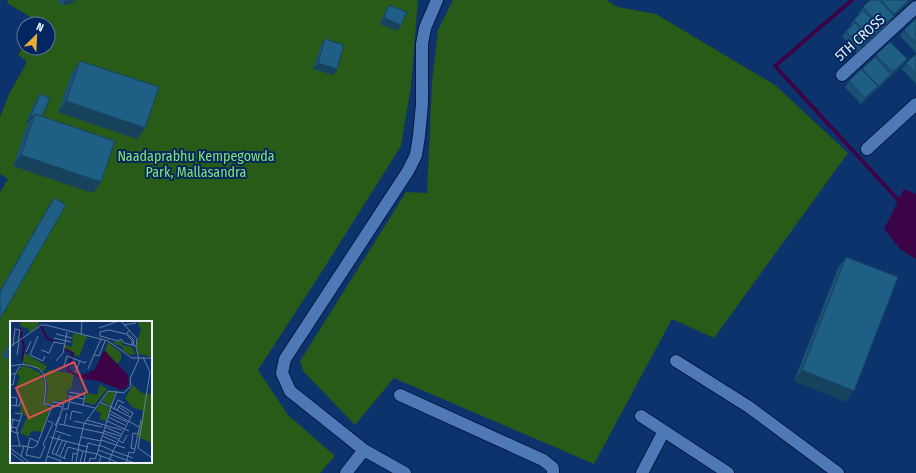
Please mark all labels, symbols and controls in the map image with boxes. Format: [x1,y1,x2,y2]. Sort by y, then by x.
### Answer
street label: 5TH CROSS [832,11,888,65]
north arrow [16,16,56,56]
text: N [34,20,46,35]
park label: Naadaprabhu Kempegowda Park, Mallasandra [117,148,275,181]
inset map [10,321,152,463]

